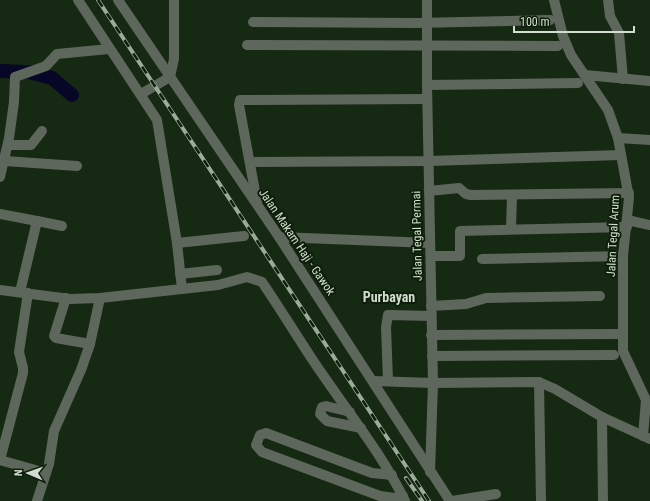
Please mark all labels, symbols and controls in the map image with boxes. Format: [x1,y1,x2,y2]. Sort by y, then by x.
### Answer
scale bar [514,8,634,34]
text: 100 m [520,15,550,29]
street label: Jalan Makam Haji - Gawok [256,186,338,298]
street label: Jalan Tegal Permai [409,191,425,281]
street label: Jalan Tegal Arum [604,195,622,277]
district label: Purbayan [363,289,415,305]
north arrow [8,453,48,493]
text: N [12,469,25,476]

